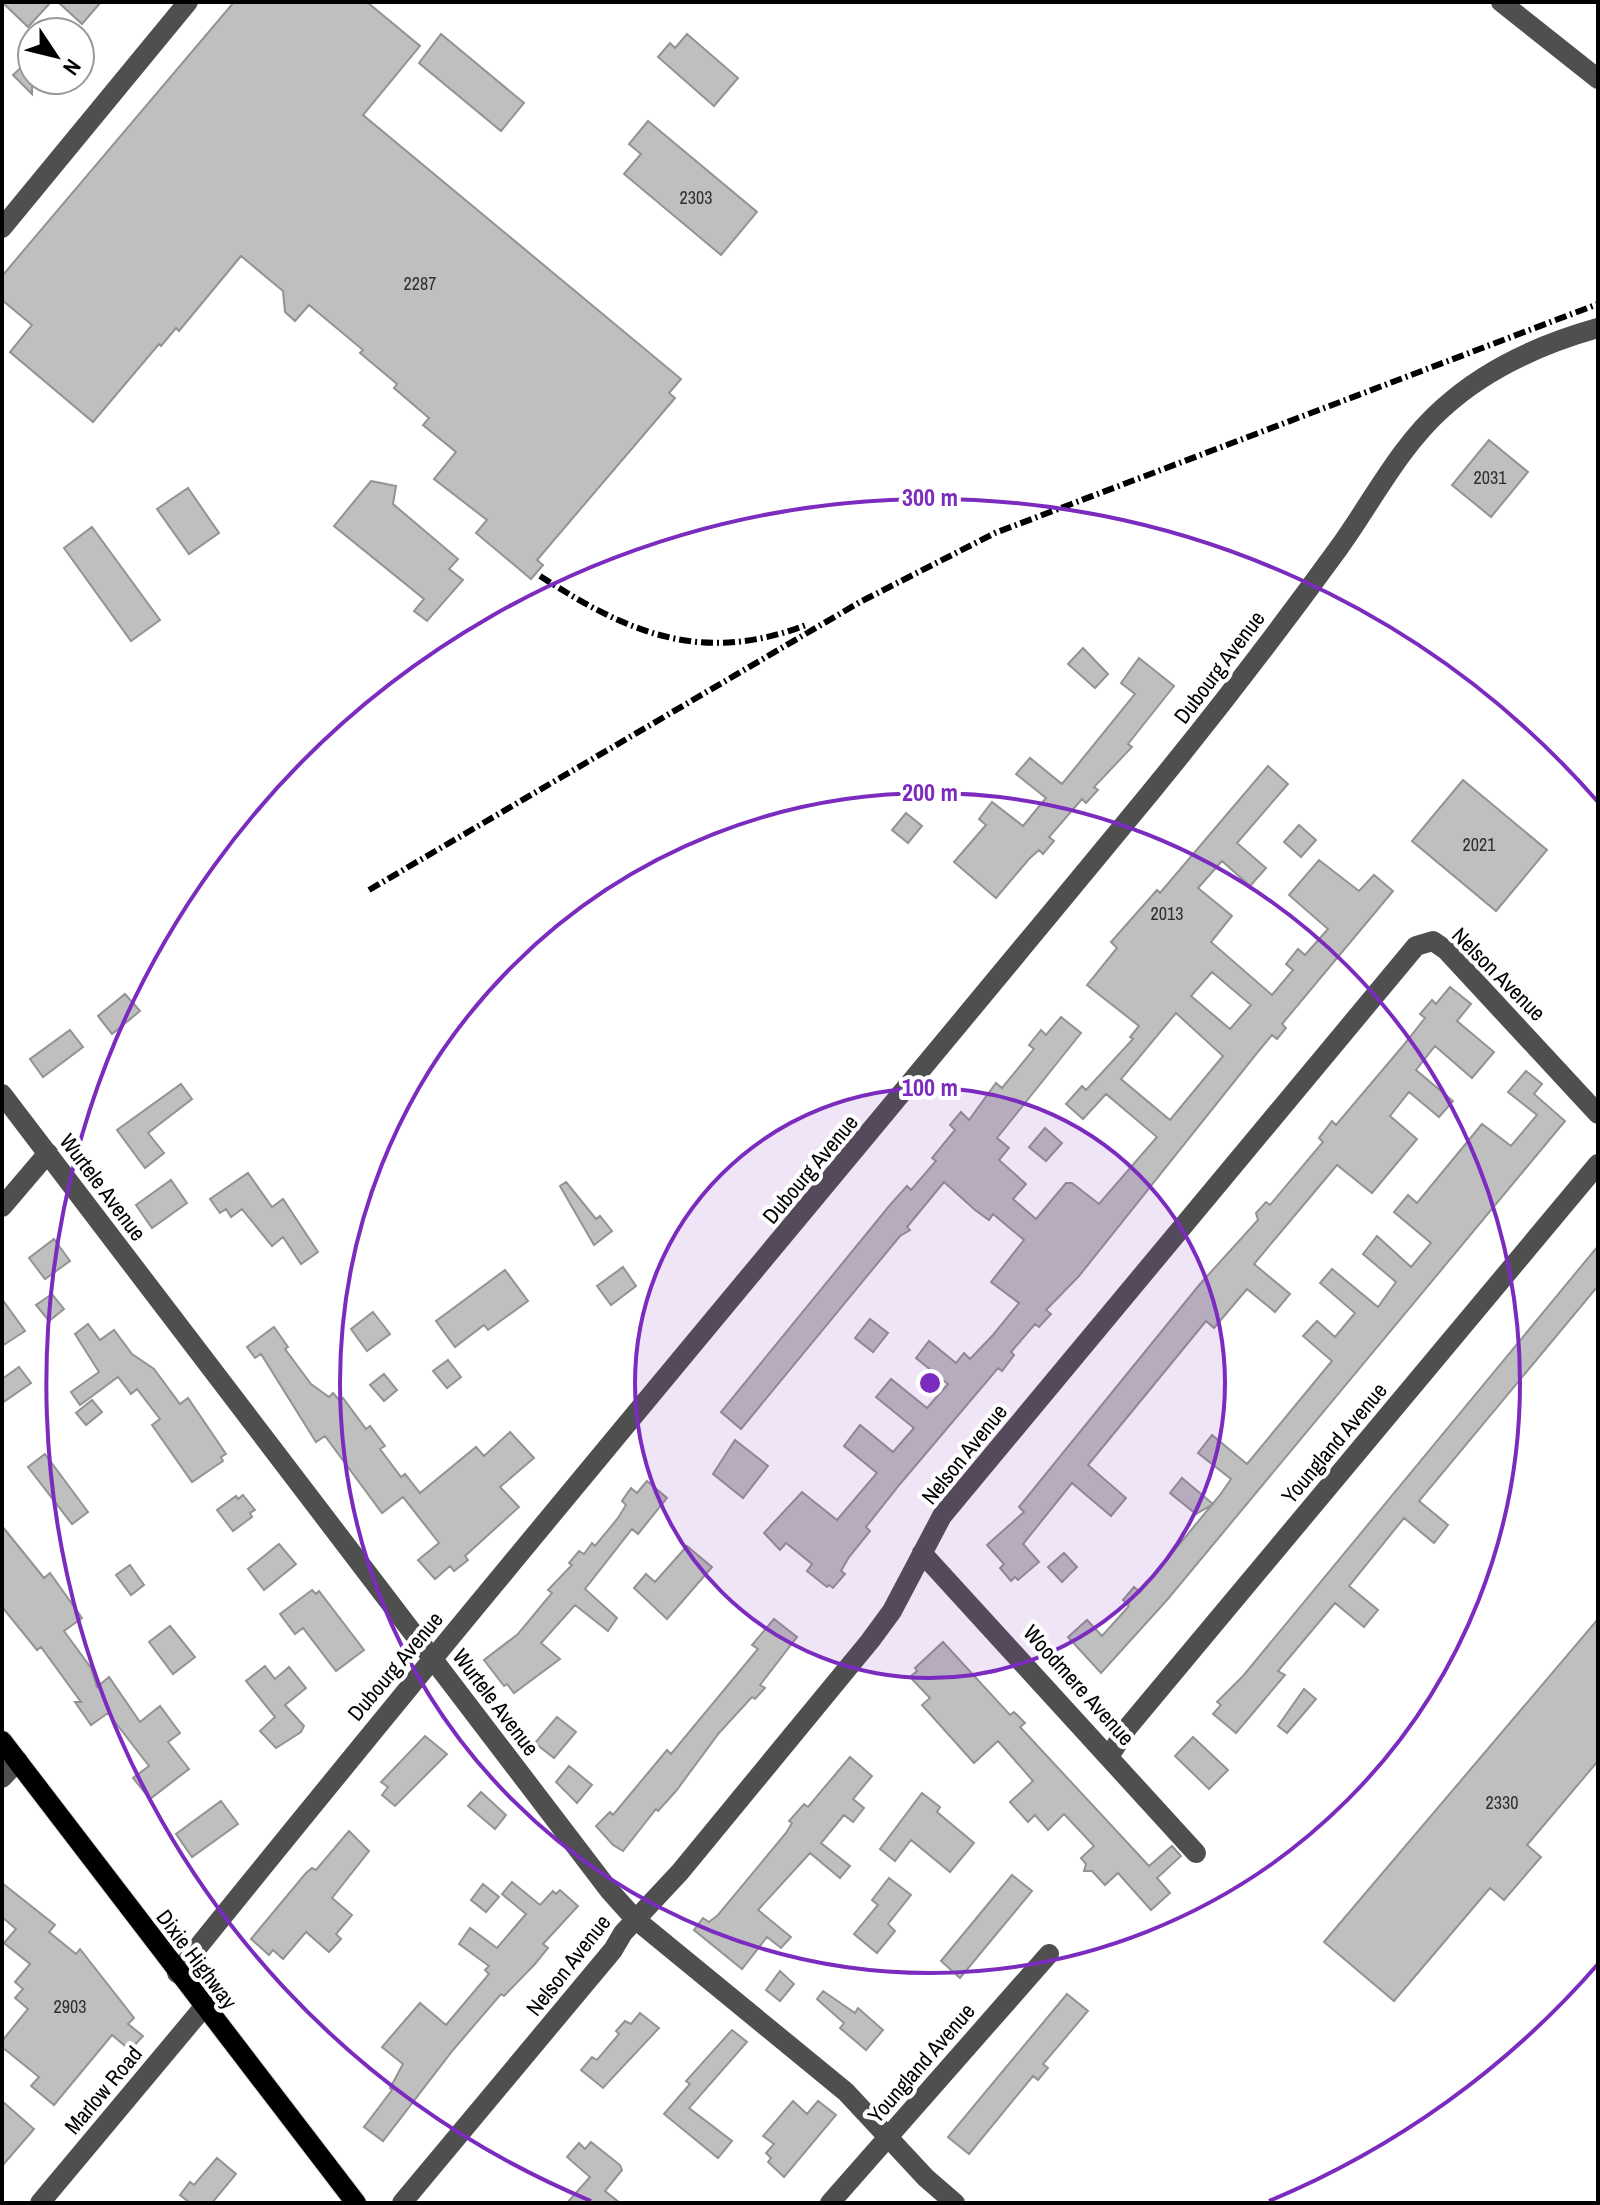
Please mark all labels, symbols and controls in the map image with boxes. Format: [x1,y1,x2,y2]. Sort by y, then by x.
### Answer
north arrow [16,16,96,96]
text: N [56,54,88,81]
house number: 2303 [680,185,712,210]
house number: 2287 [404,271,436,296]
house number: 2031 [1474,465,1507,490]
text: 300 m [902,481,958,513]
street label: Dubourg Avenue [1167,604,1271,730]
text: 200 m [902,776,958,808]
house number: 2021 [1463,832,1496,857]
house number: 2013 [1151,901,1183,926]
street label: Nelson Avenue [1446,921,1552,1027]
text: 100 m [902,1071,958,1103]
street label: Dubourg Avenue [755,1108,865,1230]
street label: Wurtele Avenue [53,1127,153,1247]
centre of rings [916,1369,944,1397]
street label: Youngland Avenue [1274,1376,1394,1510]
street label: Nelson Avenue [914,1398,1014,1510]
street label: Dubourg Avenue [340,1605,450,1727]
street label: Woodmere Avenue [1017,1618,1141,1752]
street label: Wurtele Avenue [446,1642,546,1762]
house number: 2330 [1486,1790,1518,1815]
street label: Dixie Highway [150,1903,244,2015]
street label: Nelson Avenue [519,1908,617,2022]
house number: 2903 [54,1994,86,2019]
street label: Youngland Avenue [861,1997,981,2129]
street label: Marlow Road [57,2040,149,2140]

